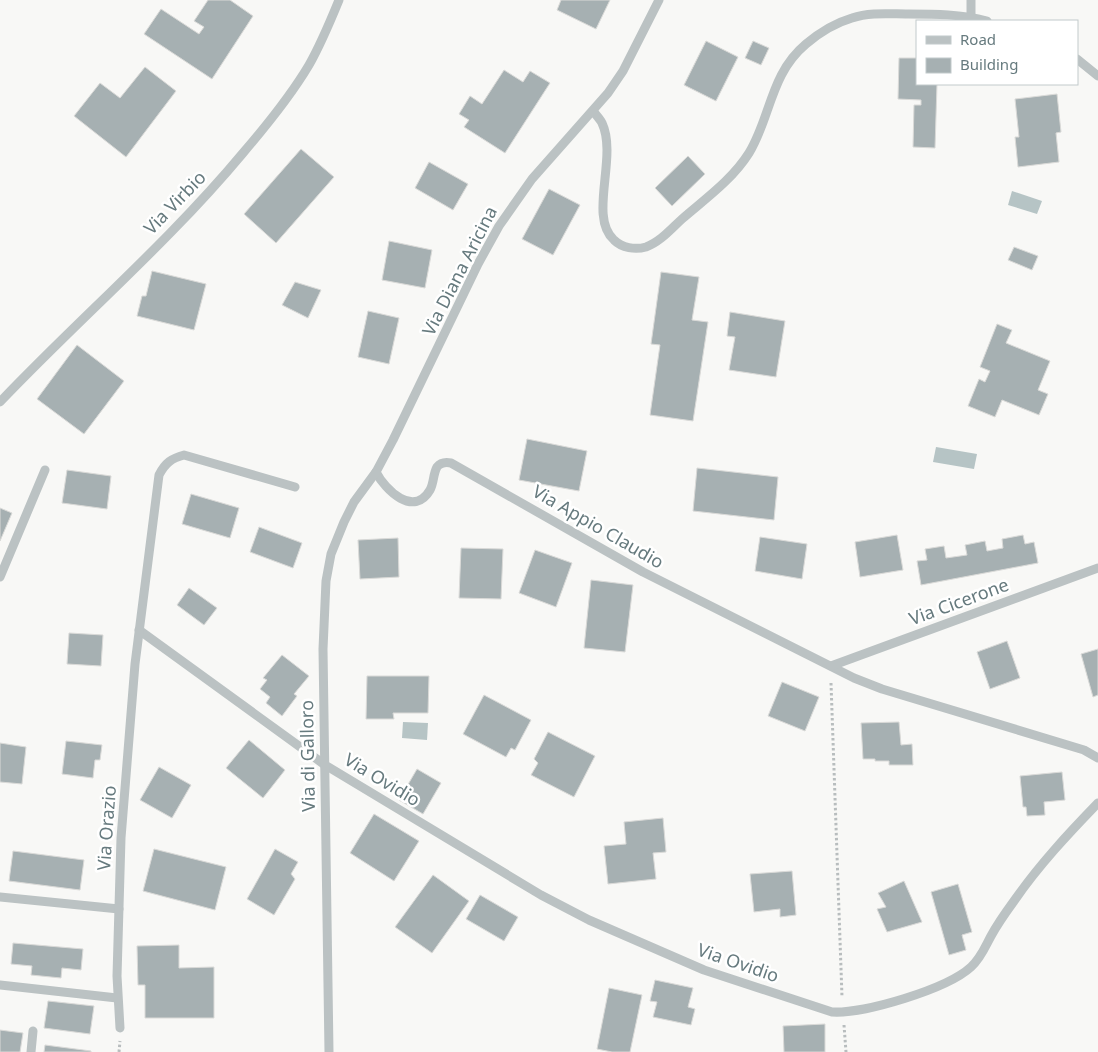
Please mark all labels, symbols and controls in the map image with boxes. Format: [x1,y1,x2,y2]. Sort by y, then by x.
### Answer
legend [916,20,1078,85]
text: Road [960,29,996,49]
text: Building [960,54,1018,74]
street label: Via Virbio [138,165,211,239]
street label: Via Diana Aricina [416,202,502,339]
street label: Via Appio Claudio [528,479,669,574]
street label: Via Cicerone [906,572,1012,630]
street label: Via di Galloro [294,700,320,812]
street label: Via Ovidio [340,747,425,811]
street label: Via Orazio [91,784,121,871]
street label: Via Ovidio [694,937,782,987]

